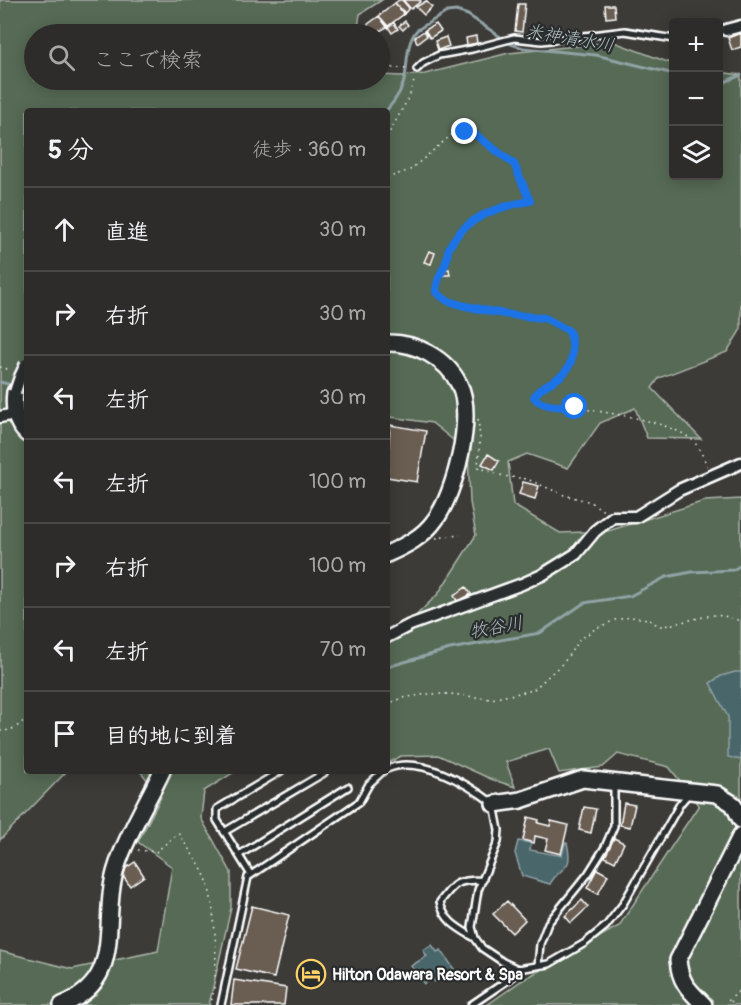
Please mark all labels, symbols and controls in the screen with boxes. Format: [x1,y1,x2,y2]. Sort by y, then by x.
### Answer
map controls [669,18,723,180]
button: + [669,18,723,72]
water label: 米神清水川 [524,19,616,58]
search box [24,24,390,90]
icon: search [45,41,78,74]
text: ここで検索 [93,46,203,74]
button: − [669,72,723,126]
route end [451,118,477,144]
button: layers [669,126,723,180]
text: 5 分 [48,134,94,166]
text: 徒歩 · 360 m [252,137,366,162]
icon: ahead [48,213,81,246]
text: 30 m [319,217,366,242]
text: 直進 [105,218,149,246]
icon: right [48,297,81,330]
text: 30 m [319,301,366,326]
text: 右折 [105,302,149,330]
icon: left [48,381,81,414]
text: 30 m [319,385,366,410]
text: 左折 [105,386,149,414]
route start [561,393,587,419]
icon: left [48,465,81,498]
text: 100 m [309,469,366,494]
text: 左折 [105,470,149,498]
icon: right [48,549,81,582]
text: 100 m [309,553,366,578]
text: 右折 [105,554,149,582]
water label: 牧谷川 [468,611,525,644]
icon: left [48,633,81,666]
text: 70 m [320,637,366,662]
text: 左折 [105,638,149,666]
icon: arrive [48,717,81,750]
text: 目的地に到着 [105,722,237,750]
hotel icon: Hilton Odawara Resort & Spa [295,958,327,990]
place label: Hilton Odawara Resort & Spa [332,965,523,985]

